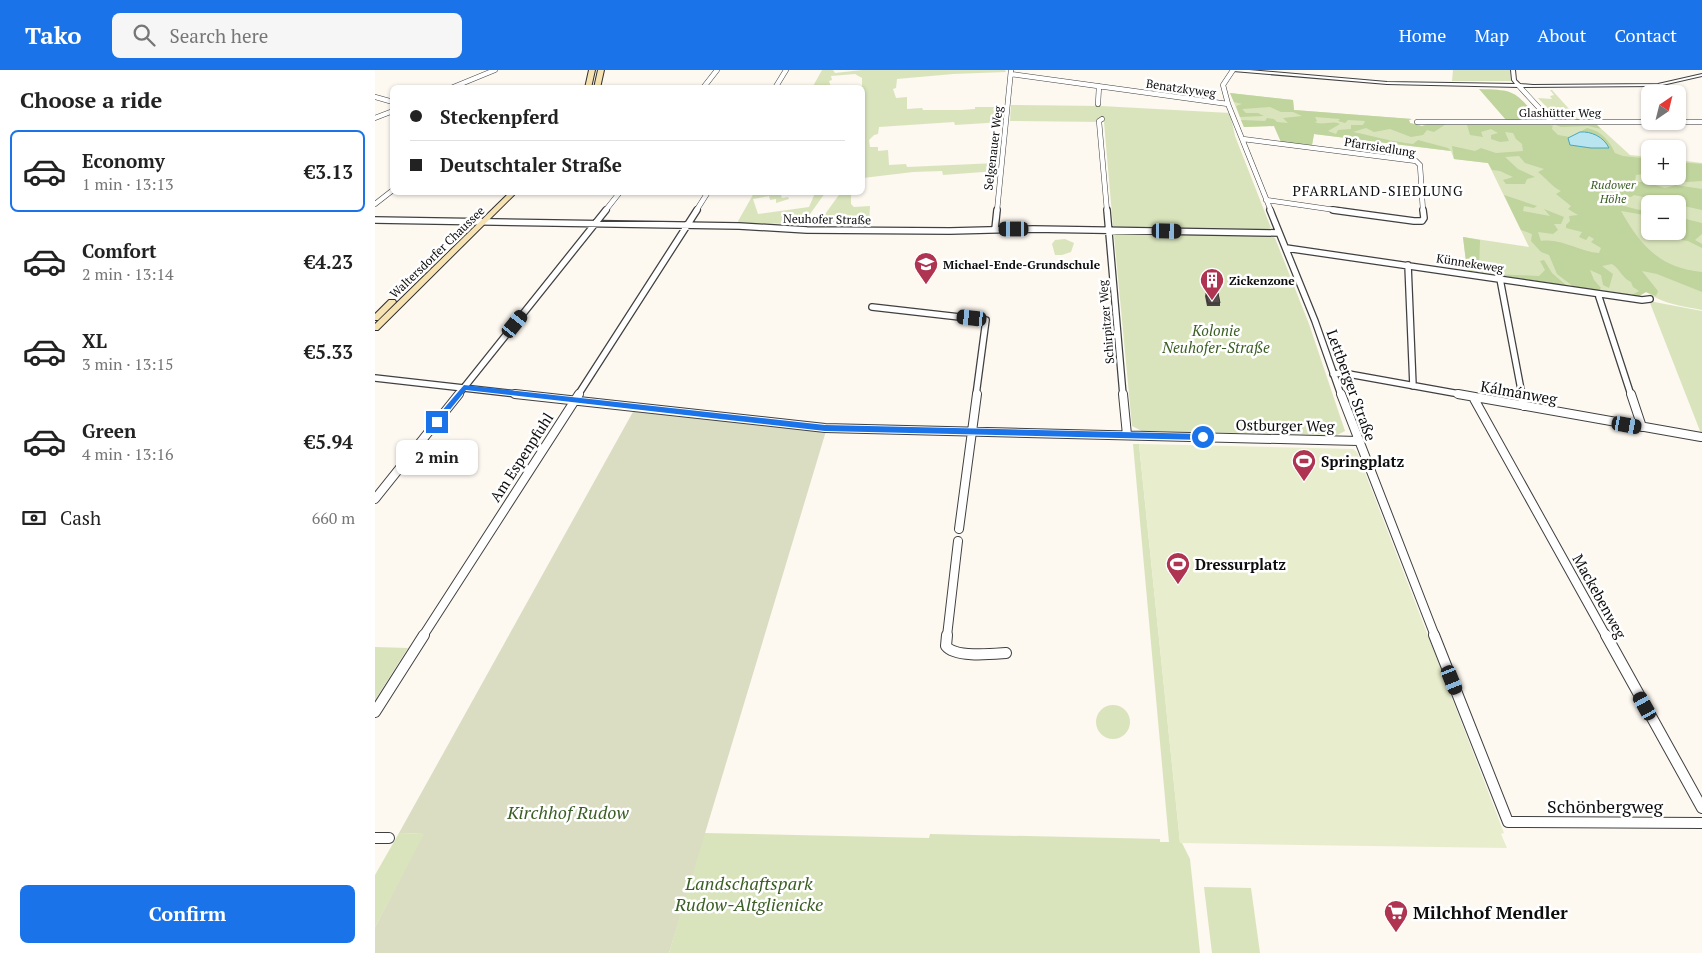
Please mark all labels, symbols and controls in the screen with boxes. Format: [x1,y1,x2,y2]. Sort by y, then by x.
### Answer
search box [112,13,462,58]
text: Tako [25,19,82,51]
icon: search [130,21,158,49]
text: Search here [170,23,268,48]
text: Home [1399,23,1446,47]
text: Map [1474,23,1509,47]
text: About [1537,23,1586,47]
text: Contact [1614,23,1677,47]
street label: Benatzkyweg [1145,76,1218,100]
text: Choose a ride [20,85,162,114]
north arrow [1641,85,1686,130]
map controls [1641,85,1686,240]
text: Steckenpferd [440,104,559,129]
street label: Selgenauer Weg [980,104,1006,191]
street label: Glashütter Weg [1519,105,1602,120]
street label: Pfarrsiedlung [1343,134,1417,160]
button: + [1641,140,1686,185]
text: Economy [82,148,165,173]
icon: car [22,149,67,194]
text: Deutschtaler Straße [440,152,622,177]
text: €3.13 [304,159,353,184]
text: 1 min · 13:13 [82,173,174,195]
park label: Rudower Höhe [1590,177,1637,206]
district label: PFARRLAND-SIEDLUNG [1292,181,1464,200]
button: − [1641,195,1686,240]
street label: Waltersdorfer Chaussee [386,203,488,301]
street label: Neuhofer Straße [783,211,871,227]
car [999,222,1029,237]
car [1151,223,1182,239]
text: Comfort [82,238,157,263]
icon: car [22,239,67,284]
text: €4.23 [304,249,353,274]
street label: Künnekeweg [1435,250,1505,276]
school or university icon: Michael-Ende-Grundschule [913,251,939,285]
place label: Michael-Ende-Grundschule [943,257,1101,272]
text: 2 min · 13:14 [82,263,174,285]
building icon: Zickenzone [1199,267,1225,301]
place label: Zickenzone [1229,273,1295,288]
street label: Schirpitzer Weg [1095,279,1117,365]
car [499,308,530,340]
car [956,309,987,327]
park label: Kolonie Neuhofer-Straße [1161,320,1270,357]
street label: Lettberger Straße [1323,326,1381,444]
text: XL [82,328,107,353]
icon: car [22,329,67,374]
text: €5.33 [304,339,353,364]
text: 3 min · 13:15 [82,353,174,375]
street label: Kálmánweg [1479,375,1560,409]
street label: Am Espenpfuhl [485,409,557,505]
route end [426,411,448,433]
street label: Ostburger Weg [1235,414,1336,436]
car [1610,415,1643,435]
text: Green [82,418,136,443]
icon: car [22,419,67,464]
route start [1192,426,1214,448]
text: €5.94 [304,429,353,454]
callout: 2 min [396,440,478,474]
text: 4 min · 13:16 [82,443,174,465]
text: 2 min [415,446,459,468]
sports icon: Springplatz [1291,448,1317,482]
place label: Springplatz [1321,451,1404,471]
icon: cash [20,504,48,532]
text: Cash [60,505,101,530]
text: 660 m [312,507,355,529]
street label: Mackebenweg [1569,550,1632,643]
sports icon: Dressurplatz [1165,551,1191,585]
place label: Dressurplatz [1195,554,1286,574]
car [1439,663,1464,697]
car [1631,689,1658,723]
street label: Schönbergweg [1547,794,1663,818]
park label: Kirchhof Rudow [506,800,629,824]
park label: Landschaftspark Rudow-Altglienicke [674,871,823,916]
button: Confirm [20,885,355,943]
supermarket icon: Milchhof Mendler [1383,899,1409,933]
place label: Milchhof Mendler [1413,900,1568,924]

